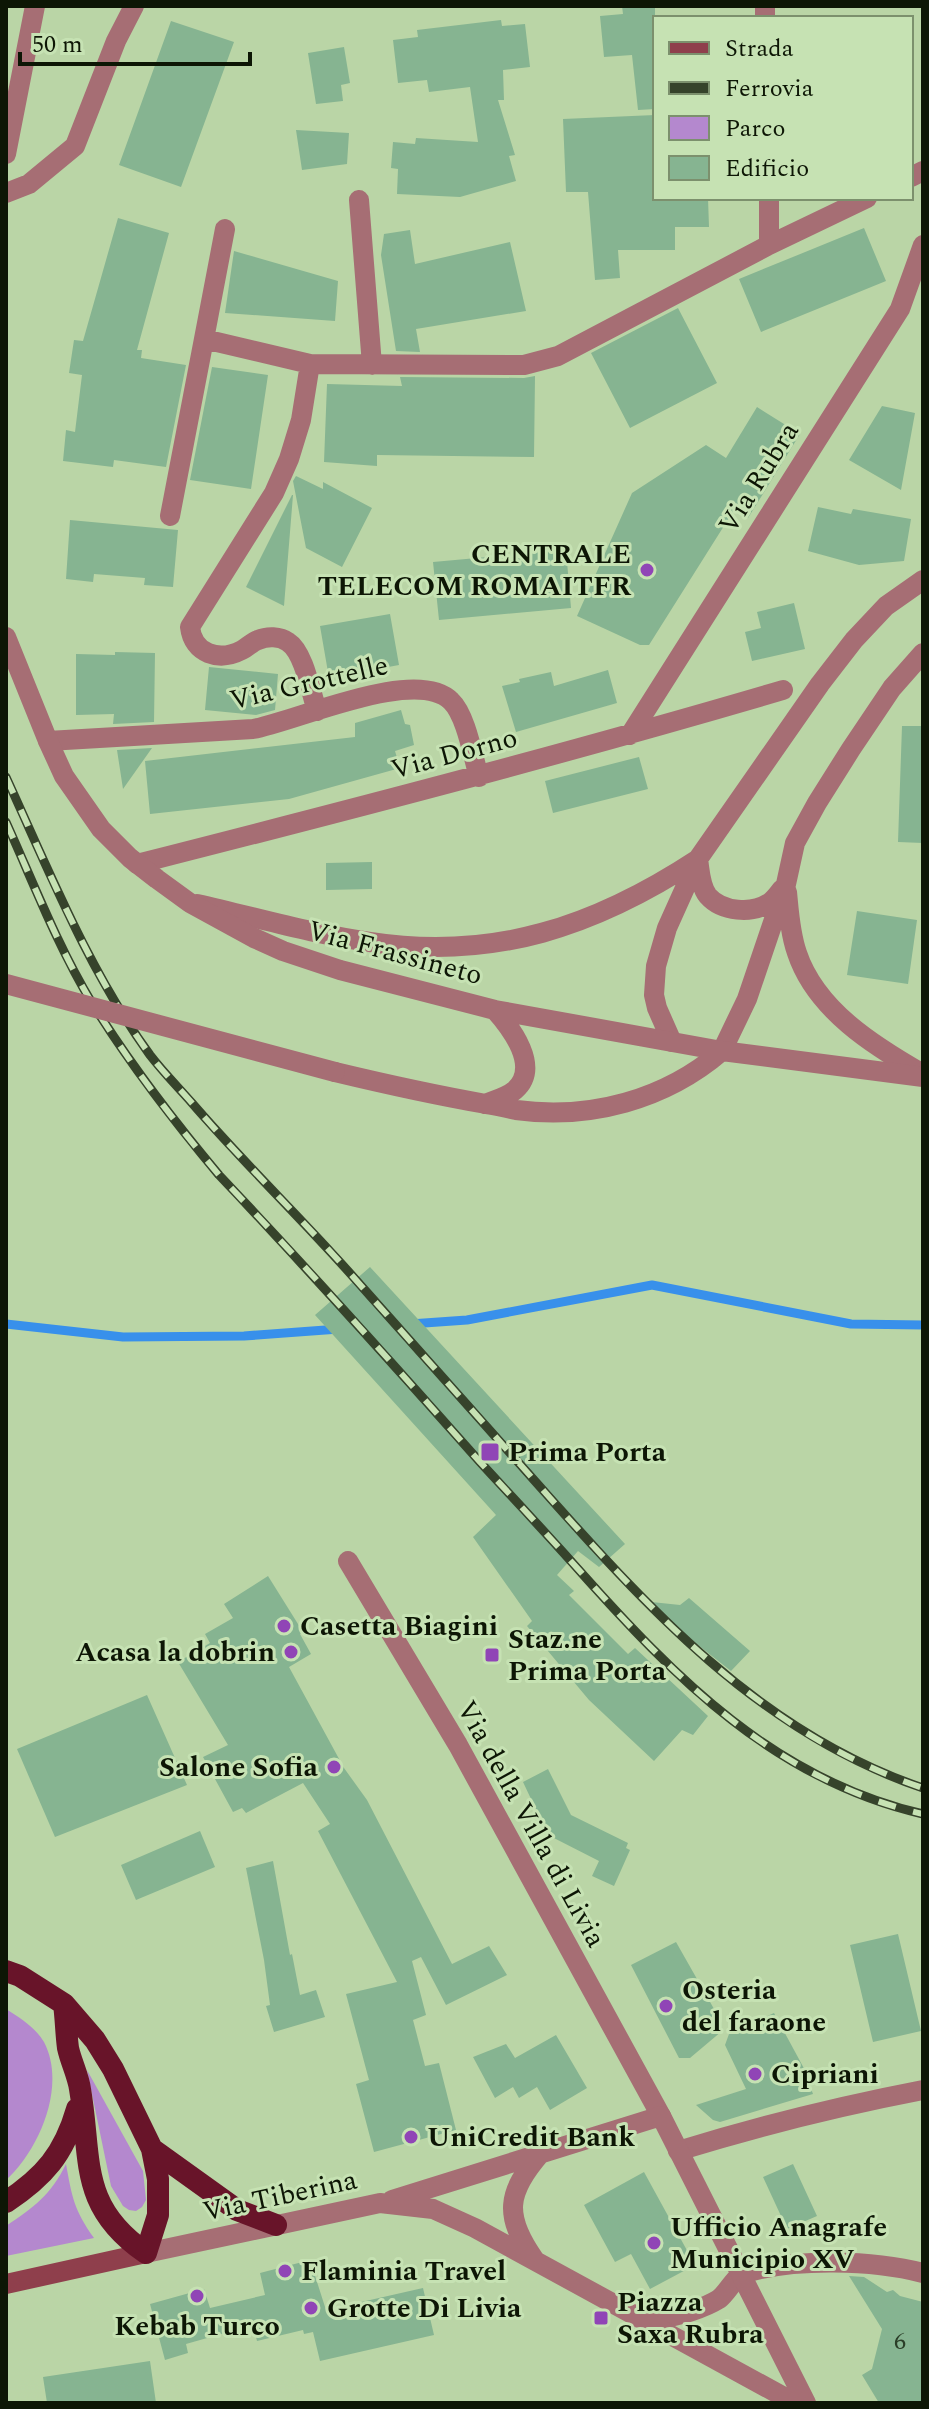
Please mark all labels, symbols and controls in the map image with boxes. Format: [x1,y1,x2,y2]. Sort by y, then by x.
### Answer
scale bar [20,16,250,66]
legend [653,16,913,200]
text: 50 m [32,27,83,63]
text: Strada [725,31,794,67]
text: Ferrovia [725,71,814,107]
text: Parco [725,111,786,147]
text: Edificio [725,151,809,187]
street label: Via Rubra [708,413,811,542]
place label: CENTRALE TELECOM ROMAITFR [317,533,632,608]
marker: CENTRALE TELECOM ROMAITFR [638,561,656,579]
street label: Via Grottelle [226,644,392,722]
street label: Via Dorno [386,716,522,792]
street label: Via Frassineto [303,909,487,997]
place label: Prima Porta [508,1431,667,1474]
marker: Prima Porta [479,1441,501,1463]
place label: Casetta Biagini [300,1605,498,1648]
marker: Casetta Biagini [275,1617,293,1635]
place label: Staz.ne Prima Porta [508,1618,667,1693]
place label: Acasa la dobrin [75,1631,275,1674]
marker: Acasa la dobrin [282,1643,300,1661]
marker: Staz.ne Prima Porta [483,1646,501,1664]
street label: Via della Villa di Livia [445,1692,617,1956]
place label: Salone Sofia [159,1746,319,1789]
marker: Salone Sofia [325,1758,343,1776]
place label: Osteria del faraone [682,1969,826,2044]
marker: Osteria del faraone [657,1997,675,2015]
place label: Cipriani [771,2053,879,2096]
marker: Cipriani [746,2065,764,2083]
place label: UniCredit Bank [427,2116,635,2159]
marker: UniCredit Bank [402,2128,420,2146]
street label: Via Tiberina [199,2159,362,2233]
place label: Ufficio Anagrafe Municipio XV [670,2206,887,2281]
marker: Ufficio Anagrafe Municipio XV [645,2234,663,2252]
place label: Flaminia Travel [301,2250,506,2293]
marker: Flaminia Travel [276,2262,294,2280]
place label: Piazza Saxa Rubra [617,2281,764,2356]
marker: Kebab Turco [188,2287,206,2305]
place label: Grotte Di Livia [327,2287,522,2330]
marker: Grotte Di Livia [302,2299,320,2317]
place label: Kebab Turco [114,2305,280,2348]
marker: Piazza Saxa Rubra [592,2309,610,2327]
house number: 6 [894,2324,906,2360]

